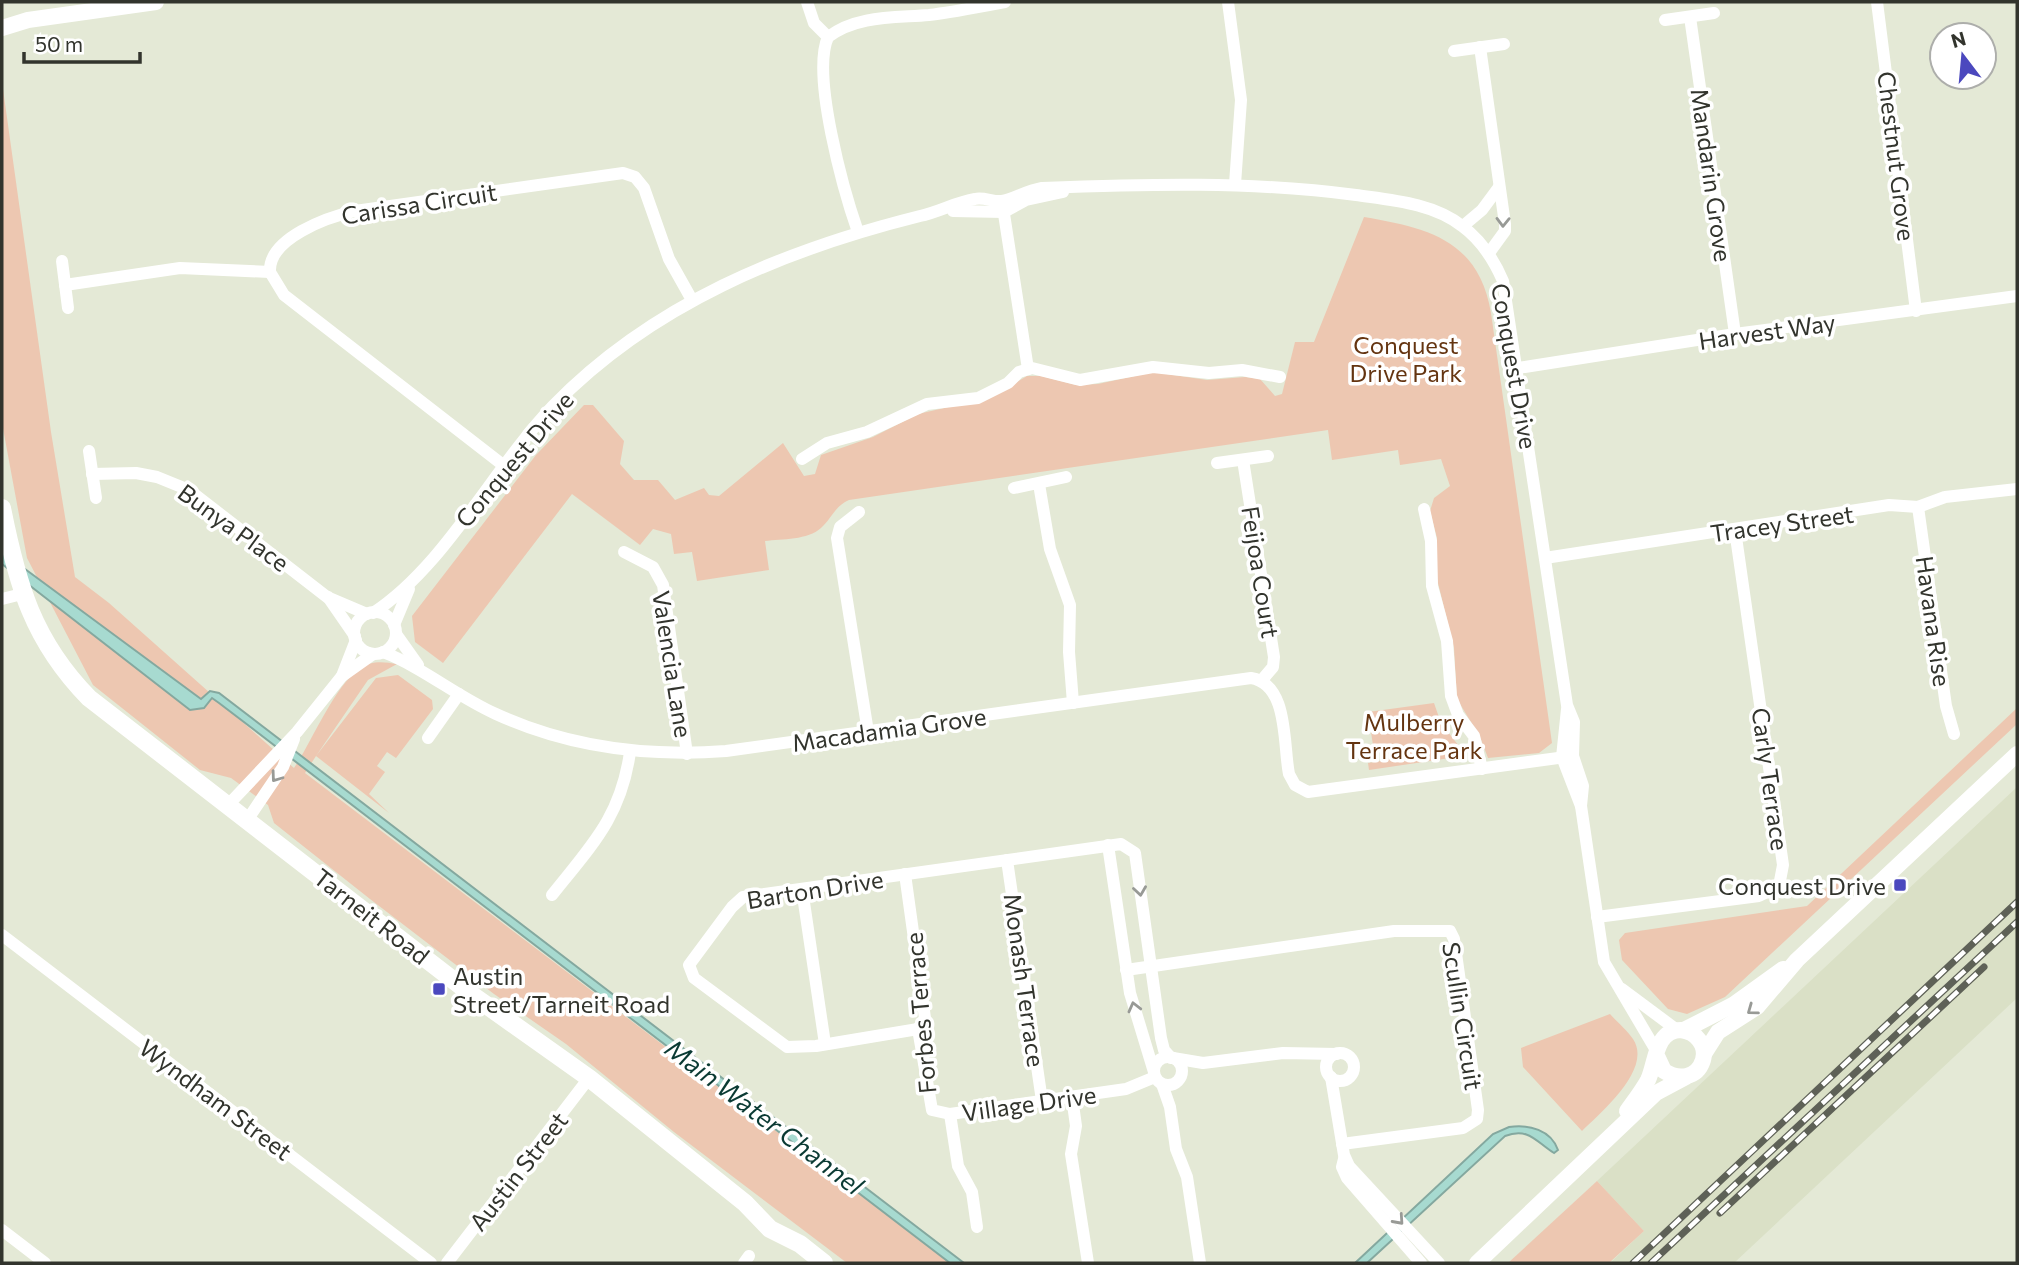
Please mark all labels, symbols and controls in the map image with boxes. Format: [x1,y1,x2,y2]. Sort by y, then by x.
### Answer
scale bar [24,21,140,65]
north arrow [1928,21,1998,91]
text: N [1948,26,1968,52]
text: 50 m [35,31,83,56]
street label: Chestnut Grove [1872,70,1922,242]
street label: Mandarin Grove [1685,86,1739,264]
street label: Carissa Circuit [339,176,499,230]
one-way arrow [1495,218,1511,228]
street label: Conquest Drive [1486,281,1544,451]
street label: Harvest Way [1697,307,1837,355]
park label: Conquest Drive Park [1350,330,1462,387]
street label: Conquest Drive [449,385,579,533]
street label: Bunya Place [173,477,295,577]
street label: Tracey Street [1709,499,1856,547]
street label: Feijoa Court [1236,504,1286,640]
street label: Havana Rise [1910,554,1958,688]
street label: Valencia Lane [647,589,699,739]
street label: Macadamia Grove [790,701,988,757]
street label: Carly Terrace [1747,706,1795,852]
park label: Mulberry Terrace Park [1345,707,1483,764]
one-way arrow [272,769,284,782]
street label: Tarneit Road [308,862,436,970]
street label: Barton Drive [745,864,885,914]
place label: Conquest Drive [1718,871,1886,900]
marker: Conquest Drive [1892,877,1908,893]
one-way arrow [1132,885,1147,897]
street label: Monash Terrace [998,891,1052,1069]
street label: Forbes Terrace [899,931,941,1095]
street label: Scullin Circuit [1437,940,1489,1092]
place label: Austin Street/Tarneit Road [453,961,670,1018]
marker: Austin Street/Tarneit Road [431,981,447,997]
one-way arrow [1128,1001,1142,1013]
one-way arrow [1748,1001,1760,1014]
street label: Wyndham Street [134,1032,298,1166]
water label: Main Water Channel [660,1032,871,1201]
street label: Village Drive [960,1079,1098,1127]
street label: Austin Street [463,1106,573,1236]
one-way arrow [1391,1212,1404,1225]

